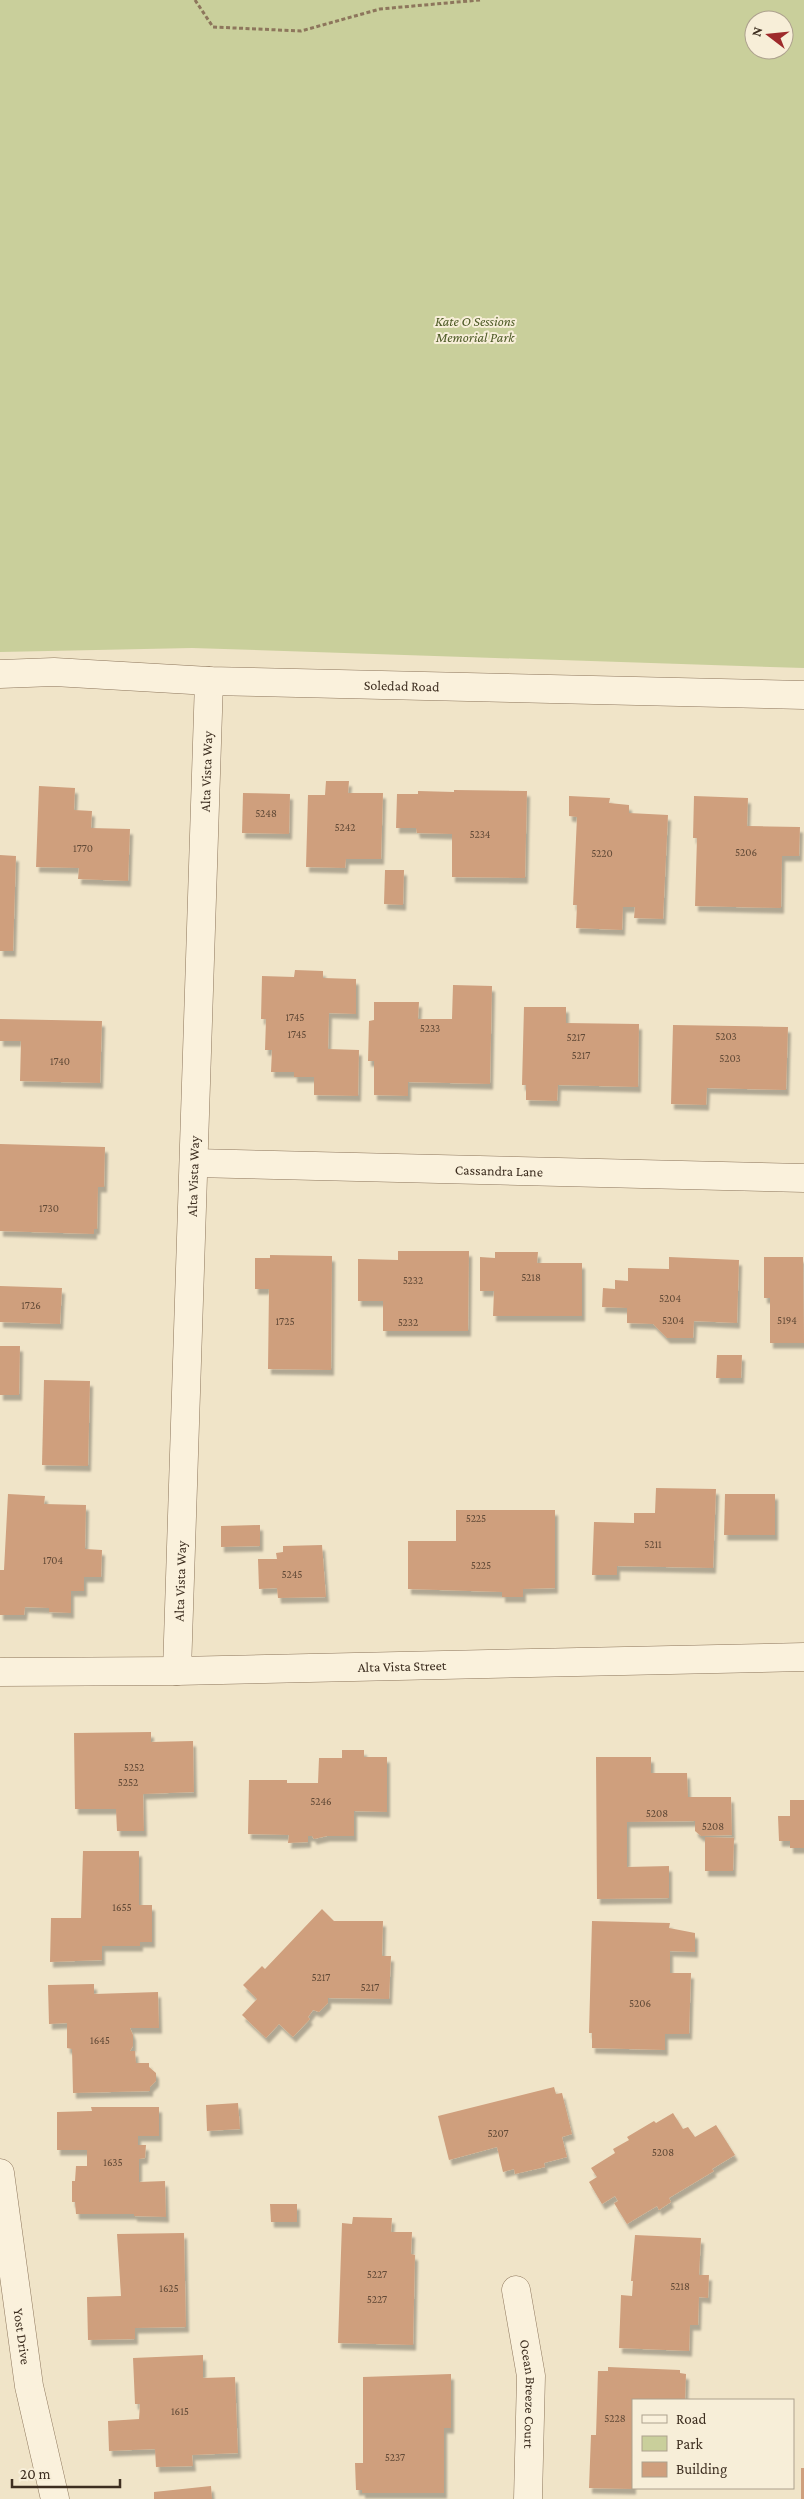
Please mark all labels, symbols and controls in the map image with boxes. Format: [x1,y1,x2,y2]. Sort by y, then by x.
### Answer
north arrow [744,10,794,60]
text: N [747,24,766,38]
park label: Kate O Sessions Memorial Park [435,313,516,345]
street label: Soledad Road [364,677,440,694]
street label: Alta Vista Way [197,730,215,812]
house number: 5248 [255,807,277,819]
house number: 5242 [335,821,355,833]
house number: 5234 [469,828,491,840]
house number: 1770 [73,842,93,854]
house number: 5206 [735,846,757,858]
house number: 5220 [591,847,613,859]
house number: 1745 [285,1011,305,1023]
house number: 5233 [420,1022,440,1034]
house number: 1745 [287,1028,307,1040]
house number: 5203 [715,1030,737,1042]
house number: 5217 [567,1031,585,1043]
house number: 5217 [572,1049,590,1061]
house number: 5203 [719,1052,741,1064]
house number: 1740 [50,1055,70,1067]
street label: Alta Vista Way [184,1135,202,1217]
street label: Cassandra Lane [455,1161,543,1180]
house number: 1730 [39,1202,59,1214]
house number: 5218 [521,1271,541,1283]
house number: 5232 [403,1274,423,1286]
house number: 5204 [659,1292,681,1304]
house number: 1726 [21,1299,41,1311]
house number: 5204 [662,1314,684,1326]
house number: 5194 [777,1314,797,1326]
house number: 1725 [275,1315,295,1327]
house number: 5232 [398,1316,418,1328]
house number: 5225 [466,1512,486,1524]
house number: 5211 [644,1538,662,1550]
street label: Alta Vista Way [171,1540,189,1622]
house number: 1704 [43,1554,64,1566]
house number: 5225 [471,1559,491,1571]
house number: 5245 [282,1568,302,1580]
street label: Alta Vista Street [357,1657,447,1675]
house number: 5252 [124,1761,144,1773]
house number: 5252 [118,1776,138,1788]
house number: 5246 [310,1795,332,1807]
house number: 5208 [646,1807,668,1819]
house number: 5208 [702,1820,724,1832]
house number: 1655 [112,1901,132,1913]
house number: 5217 [312,1971,330,1983]
house number: 5217 [361,1981,379,1993]
house number: 5206 [629,1997,651,2009]
house number: 1645 [90,2034,110,2046]
house number: 5207 [487,2127,509,2139]
house number: 5208 [652,2146,674,2158]
house number: 1635 [103,2156,123,2168]
house number: 5227 [367,2268,387,2280]
house number: 5218 [670,2280,690,2292]
house number: 1625 [159,2282,179,2294]
house number: 5227 [367,2293,387,2305]
street label: Yost Drive [11,2307,34,2366]
street label: Ocean Breeze Court [517,2338,539,2449]
legend [632,2399,794,2489]
house number: 1615 [171,2405,189,2417]
text: Road [676,2411,707,2427]
house number: 5228 [604,2412,626,2424]
text: Park [676,2436,703,2452]
house number: 5237 [385,2451,405,2463]
scale bar [12,2456,120,2488]
text: Building [676,2461,727,2478]
text: 20 m [20,2466,51,2482]

